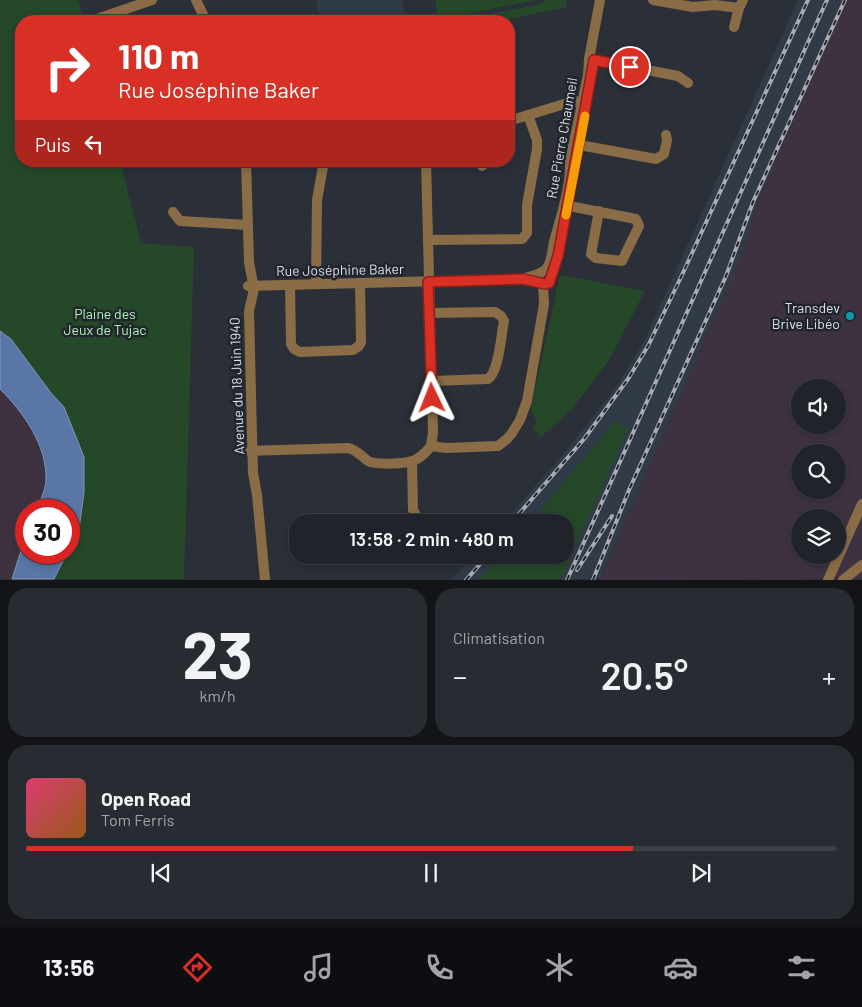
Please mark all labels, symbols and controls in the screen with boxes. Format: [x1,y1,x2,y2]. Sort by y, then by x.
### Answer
text: 110 m [118,34,199,76]
icon: right [35,35,100,100]
pin [609,46,651,88]
icon: arrive [616,53,644,81]
text: Rue Joséphine Baker [118,76,319,102]
street label: Rue Pierre Chaumeil [543,76,581,200]
icon: left [80,130,108,158]
text: Puis [35,133,70,156]
street label: Rue Joséphine Baker [276,260,404,279]
place label: Transdev Brive Libéo [772,299,840,332]
park label: Plaine des Jeux de Tujac [63,305,147,338]
marker: Transdev Brive Libéo [844,310,856,322]
street label: Avenue du 18 Juin 1940 [226,317,247,455]
position arrow [405,371,457,423]
map controls [791,379,846,564]
button: sound [791,379,846,434]
button: search [791,444,846,499]
speed limit sign: 30 [15,499,80,564]
button: layers [791,509,846,564]
text: 13:58 · 2 min · 480 m [349,527,514,550]
text: 23 [182,614,253,692]
text: Climatisation [453,628,545,647]
text: 20.5° [601,652,688,698]
text: − [453,659,467,693]
text: + [822,659,836,693]
text: km/h [199,686,236,705]
text: Open Road [101,787,191,810]
text: Tom Ferris [101,810,175,829]
icon: previous [147,859,175,887]
icon: pause [417,859,445,887]
icon: next [687,859,715,887]
icon: directions [180,950,215,985]
icon: music [301,950,336,985]
icon: phone [422,950,457,985]
icon: climate [542,950,577,985]
icon: car [663,950,698,985]
icon: filters [784,950,819,985]
text: 13:56 [43,954,94,980]

